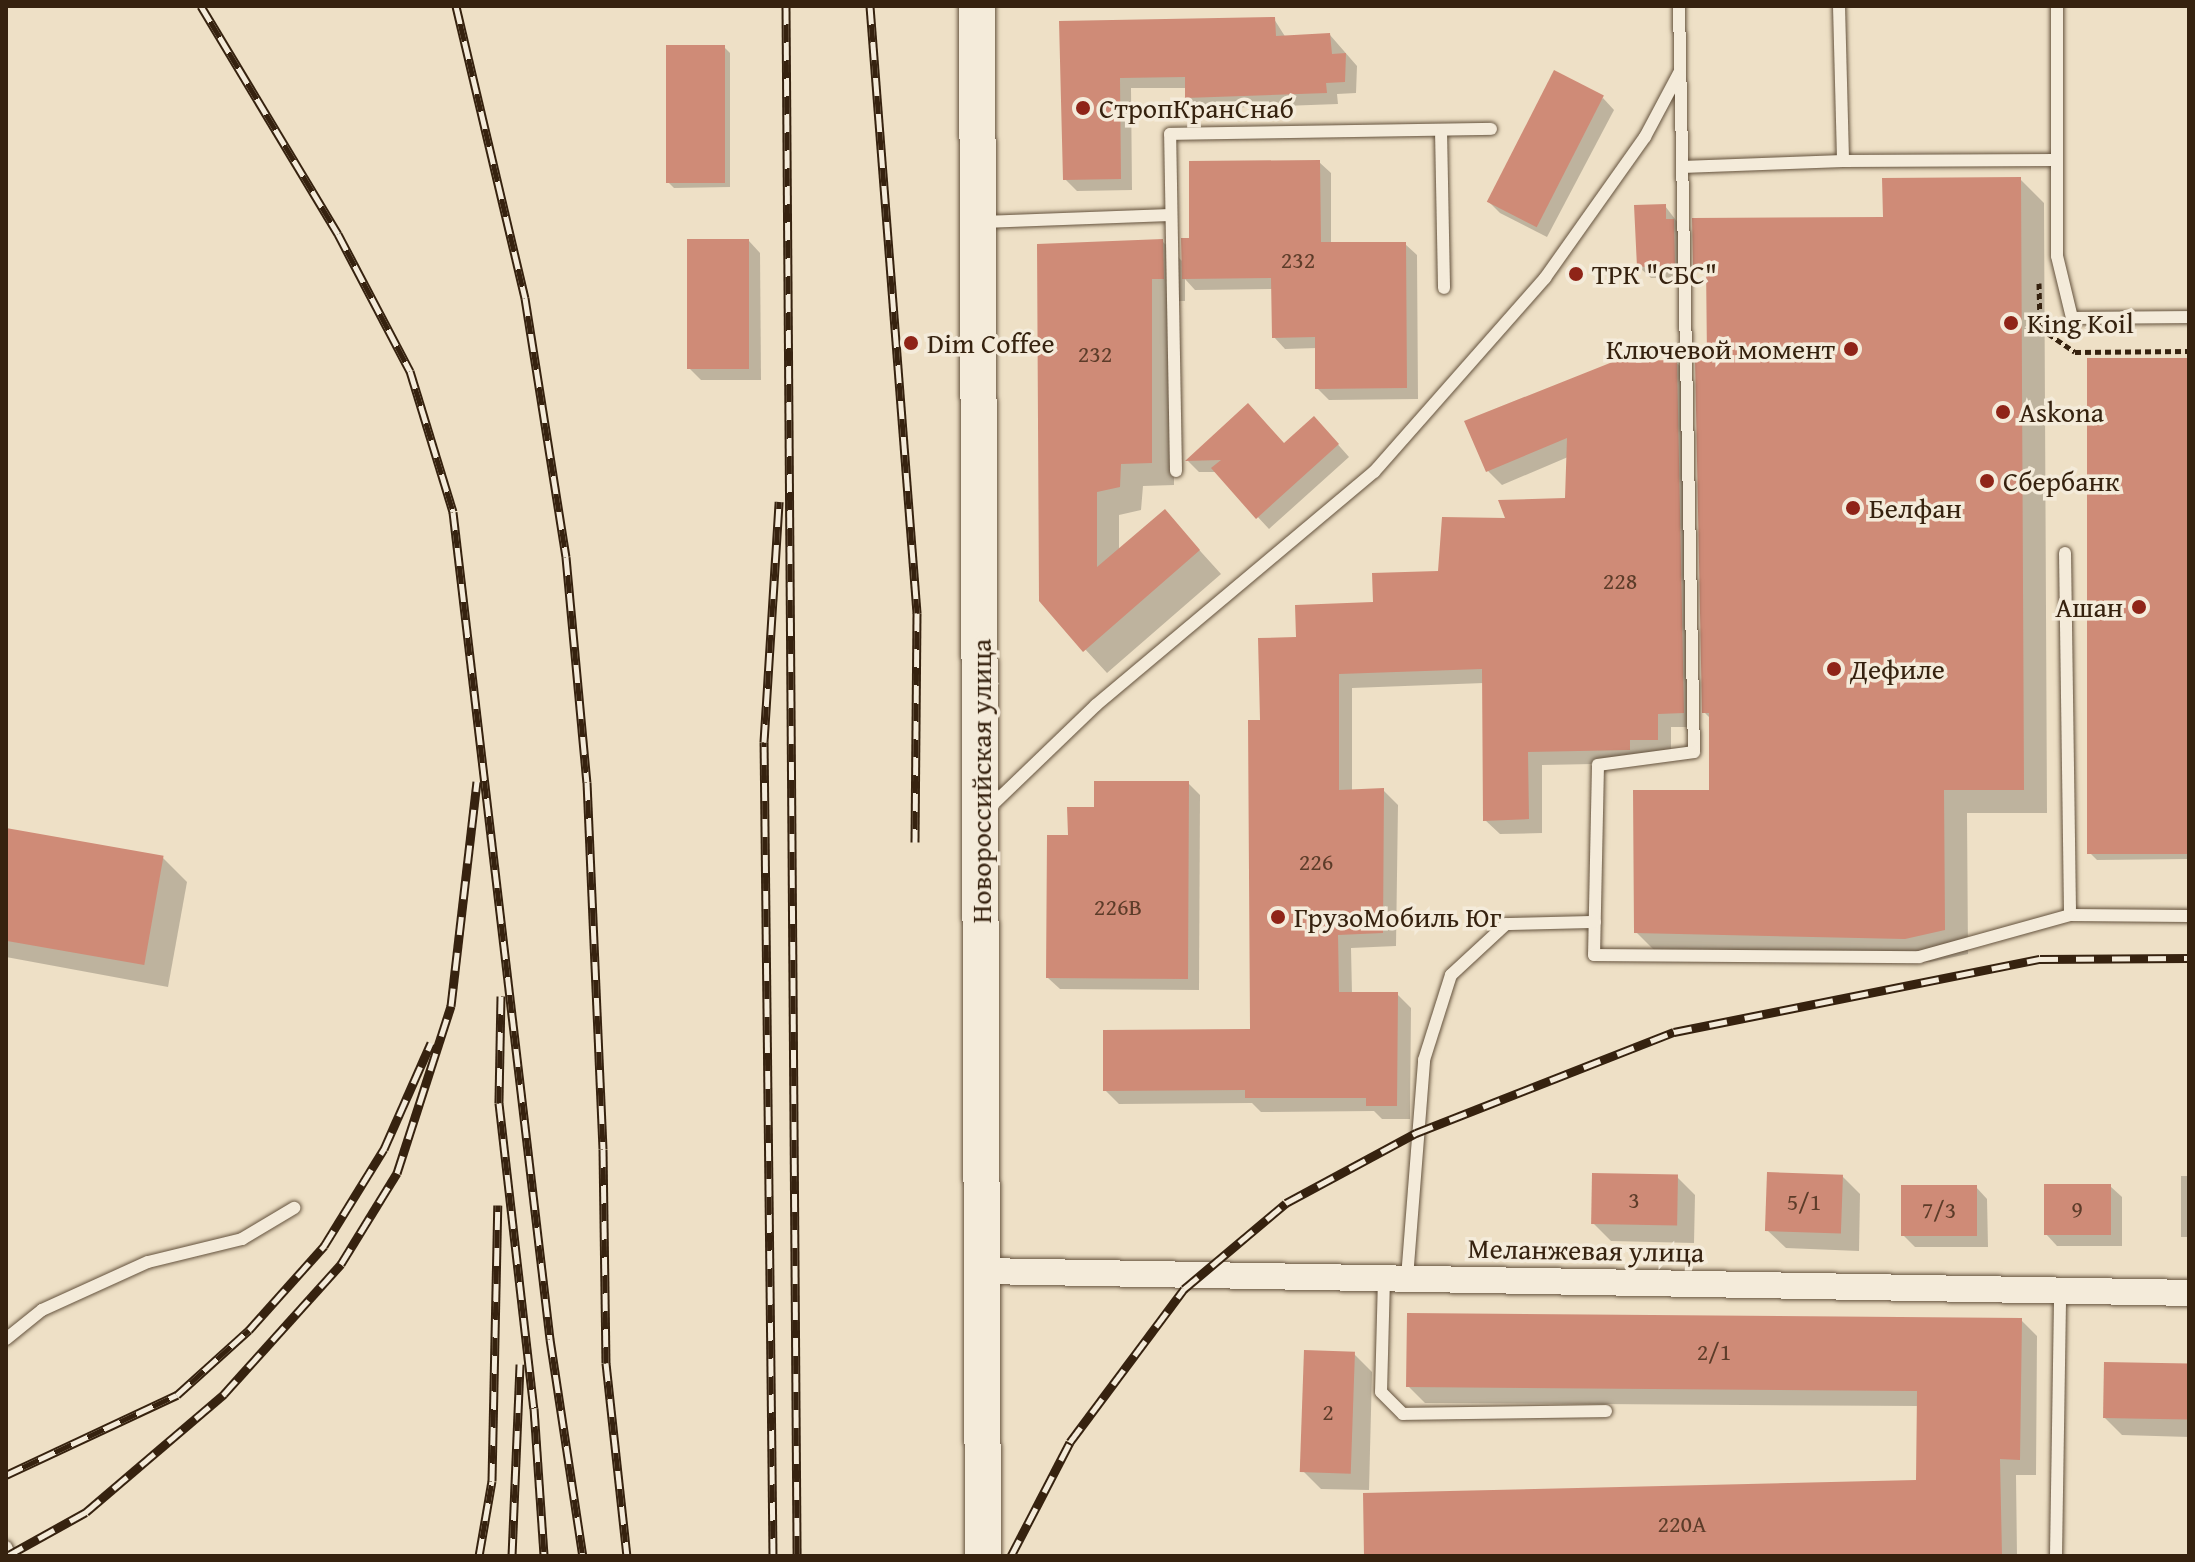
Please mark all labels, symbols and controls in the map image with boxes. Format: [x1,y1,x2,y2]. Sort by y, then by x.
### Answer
place label: СтропКранСнаб [1099,91,1294,125]
marker: СтропКранСнаб [1074,99,1092,117]
house number: 232 [1281,246,1315,274]
place label: ТРК "СБС" [1592,257,1717,291]
marker: ТРК "СБС" [1567,265,1585,283]
place label: King Koil [2027,306,2134,340]
marker: King Koil [2002,314,2020,332]
place label: Dim Coffee [927,326,1055,360]
place label: Ключевой момент [1606,332,1835,366]
marker: Dim Coffee [902,334,920,352]
house number: 232 [1078,340,1112,368]
marker: Ключевой момент [1842,340,1860,358]
place label: Askona [2019,395,2104,429]
marker: Askona [1994,403,2012,421]
place label: Сбербанк [2003,464,2119,498]
marker: Сбербанк [1978,472,1996,490]
place label: Белфан [1869,491,1962,525]
marker: Белфан [1844,499,1862,517]
house number: 228 [1603,567,1637,595]
place label: Ашан [2055,590,2123,624]
marker: Ашан [2130,598,2148,616]
street label: Новороссийская улица [964,639,998,923]
place label: Дефиле [1850,652,1945,686]
marker: Дефиле [1825,660,1843,678]
house number: 226 [1299,848,1333,876]
house number: 226В [1094,893,1142,921]
place label: ГрузоМобиль Юг [1294,900,1501,934]
marker: ГрузоМобиль Юг [1269,908,1287,926]
house number: 3 [1628,1186,1640,1214]
house number: 5/1 [1787,1188,1821,1216]
house number: 9 [2071,1195,2083,1223]
house number: 7/3 [1922,1196,1956,1224]
street label: Меланжевая улица [1467,1231,1705,1269]
house number: 2/1 [1697,1338,1731,1366]
house number: 2 [1322,1398,1334,1426]
house number: 220А [1657,1510,1707,1538]

